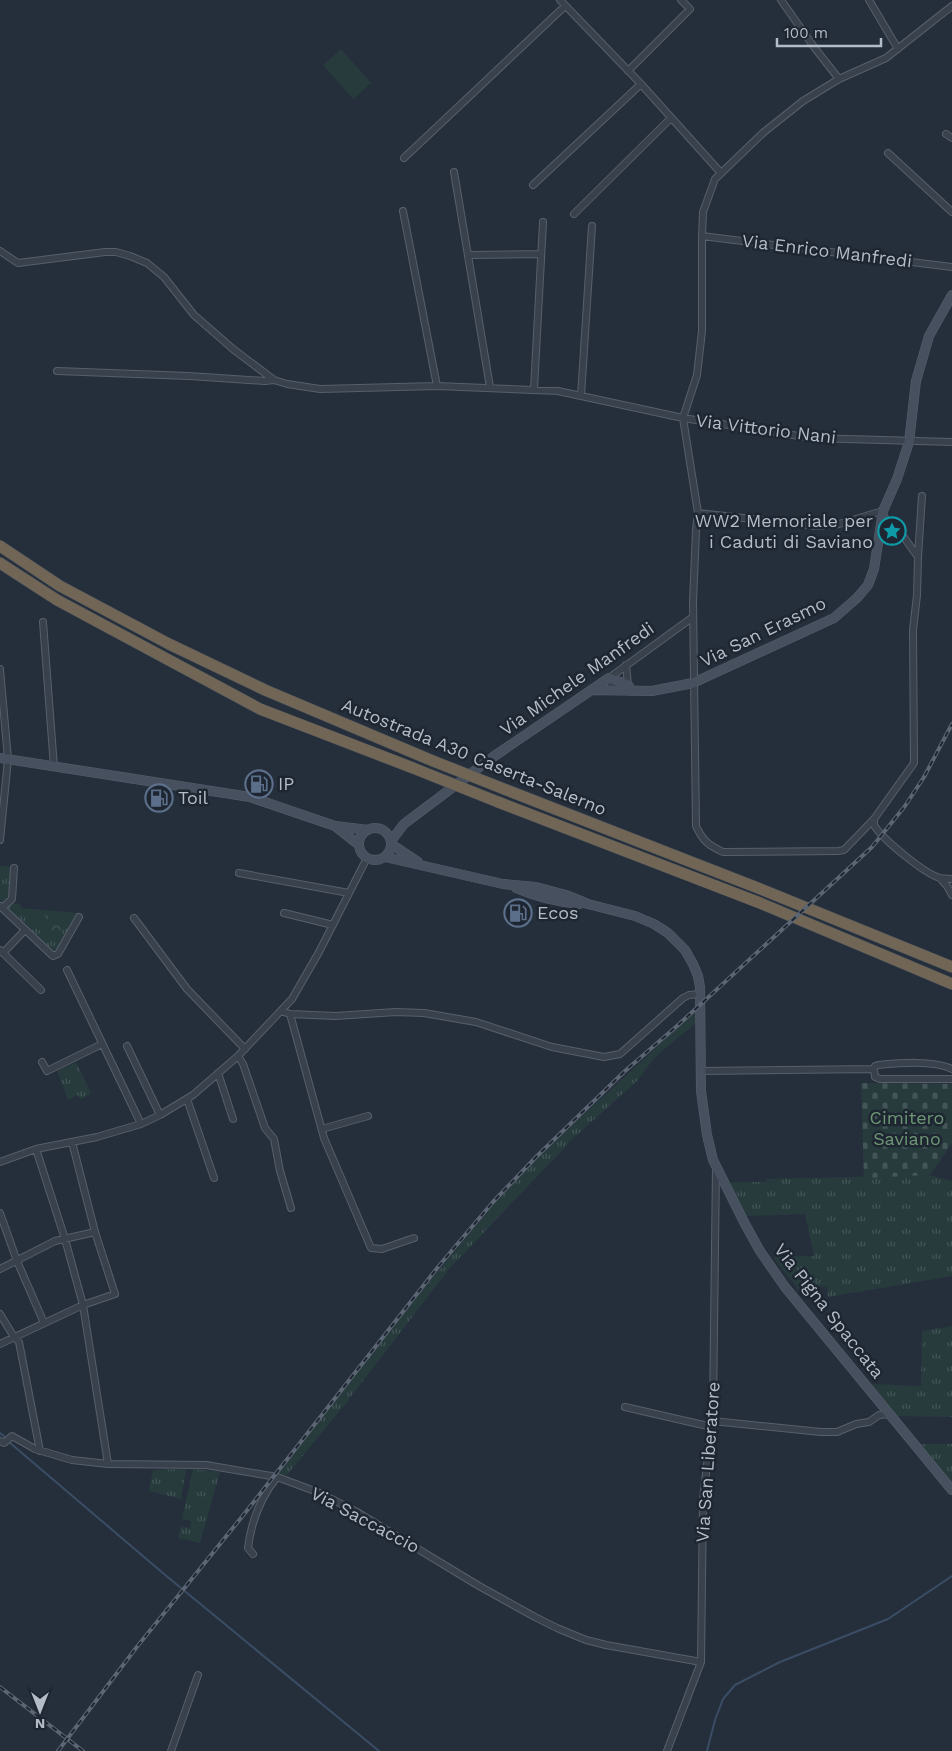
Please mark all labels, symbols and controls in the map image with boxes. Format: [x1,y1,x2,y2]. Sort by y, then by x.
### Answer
scale bar [777,15,881,47]
text: 100 m [784,24,828,42]
street label: Via Enrico Manfredi [741,230,913,271]
street label: Via Vittorio Nani [695,409,837,448]
place label: WW2 Memoriale per i Caduti di Saviano [695,510,873,552]
place icon: WW2 Memoriale per i Caduti di Saviano [877,516,907,546]
street label: Via San Erasmo [696,592,829,671]
street label: Via Michele Manfredi [496,617,658,740]
street label: Autostrada A30 Caserta-Salerno [339,694,610,819]
fuel station icon: IP [244,769,274,799]
place label: IP [278,773,294,794]
fuel station icon: Toil [144,783,174,813]
place label: Toil [178,787,208,808]
fuel station icon: Ecos [503,898,533,928]
place label: Ecos [537,902,579,923]
park label: Cimitero Saviano [870,1107,944,1149]
street label: Via Pigna Spaccata [770,1239,889,1382]
street label: Via San Liberatore [691,1381,724,1543]
street label: Via Saccaccio [307,1482,423,1557]
north arrow [15,1686,65,1736]
text: N [35,1716,45,1732]

